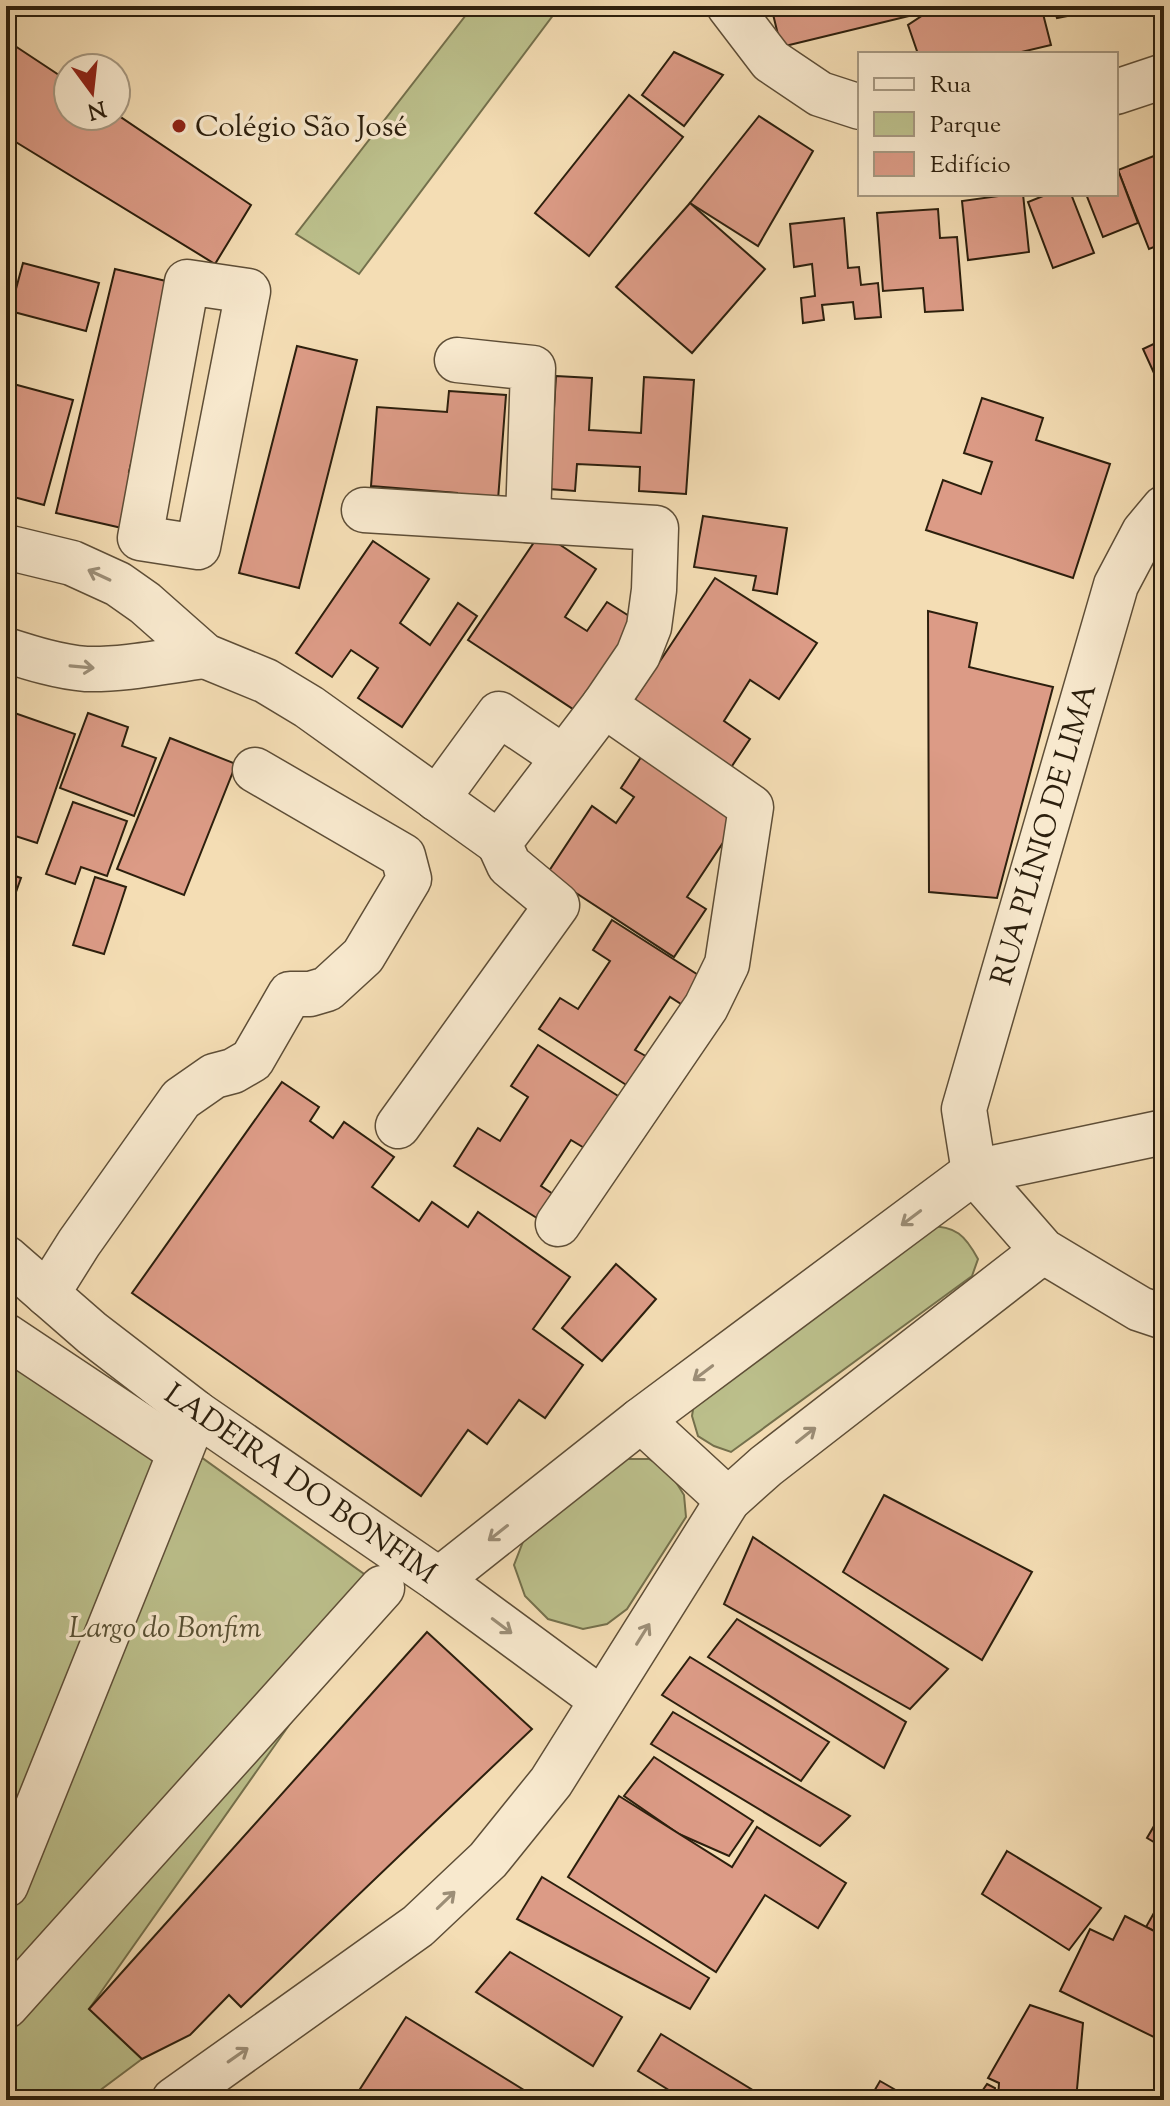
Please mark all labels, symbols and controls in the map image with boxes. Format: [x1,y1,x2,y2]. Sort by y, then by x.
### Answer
north arrow [52,52,132,132]
legend [858,52,1118,196]
text: Rua [930,69,971,103]
text: N [83,91,109,126]
place label: Colégio São José [195,107,407,150]
text: Parque [930,109,1001,143]
marker: Colégio São José [170,117,188,135]
text: Edifício [930,149,1011,183]
one-way arrow [87,567,111,582]
one-way arrow [68,660,95,675]
street label: RUA PLÍNIO DE LIMA [982,679,1109,991]
one-way arrow [901,1210,923,1227]
one-way arrow [693,1365,714,1382]
street label: LADEIRA DO BONFIM [154,1374,445,1596]
one-way arrow [794,1427,816,1444]
one-way arrow [488,1524,509,1542]
park label: Largo do Bonfim [68,1608,262,1651]
one-way arrow [490,1618,512,1634]
one-way arrow [636,1623,652,1646]
one-way arrow [435,1891,455,1909]
one-way arrow [226,2047,248,2063]

